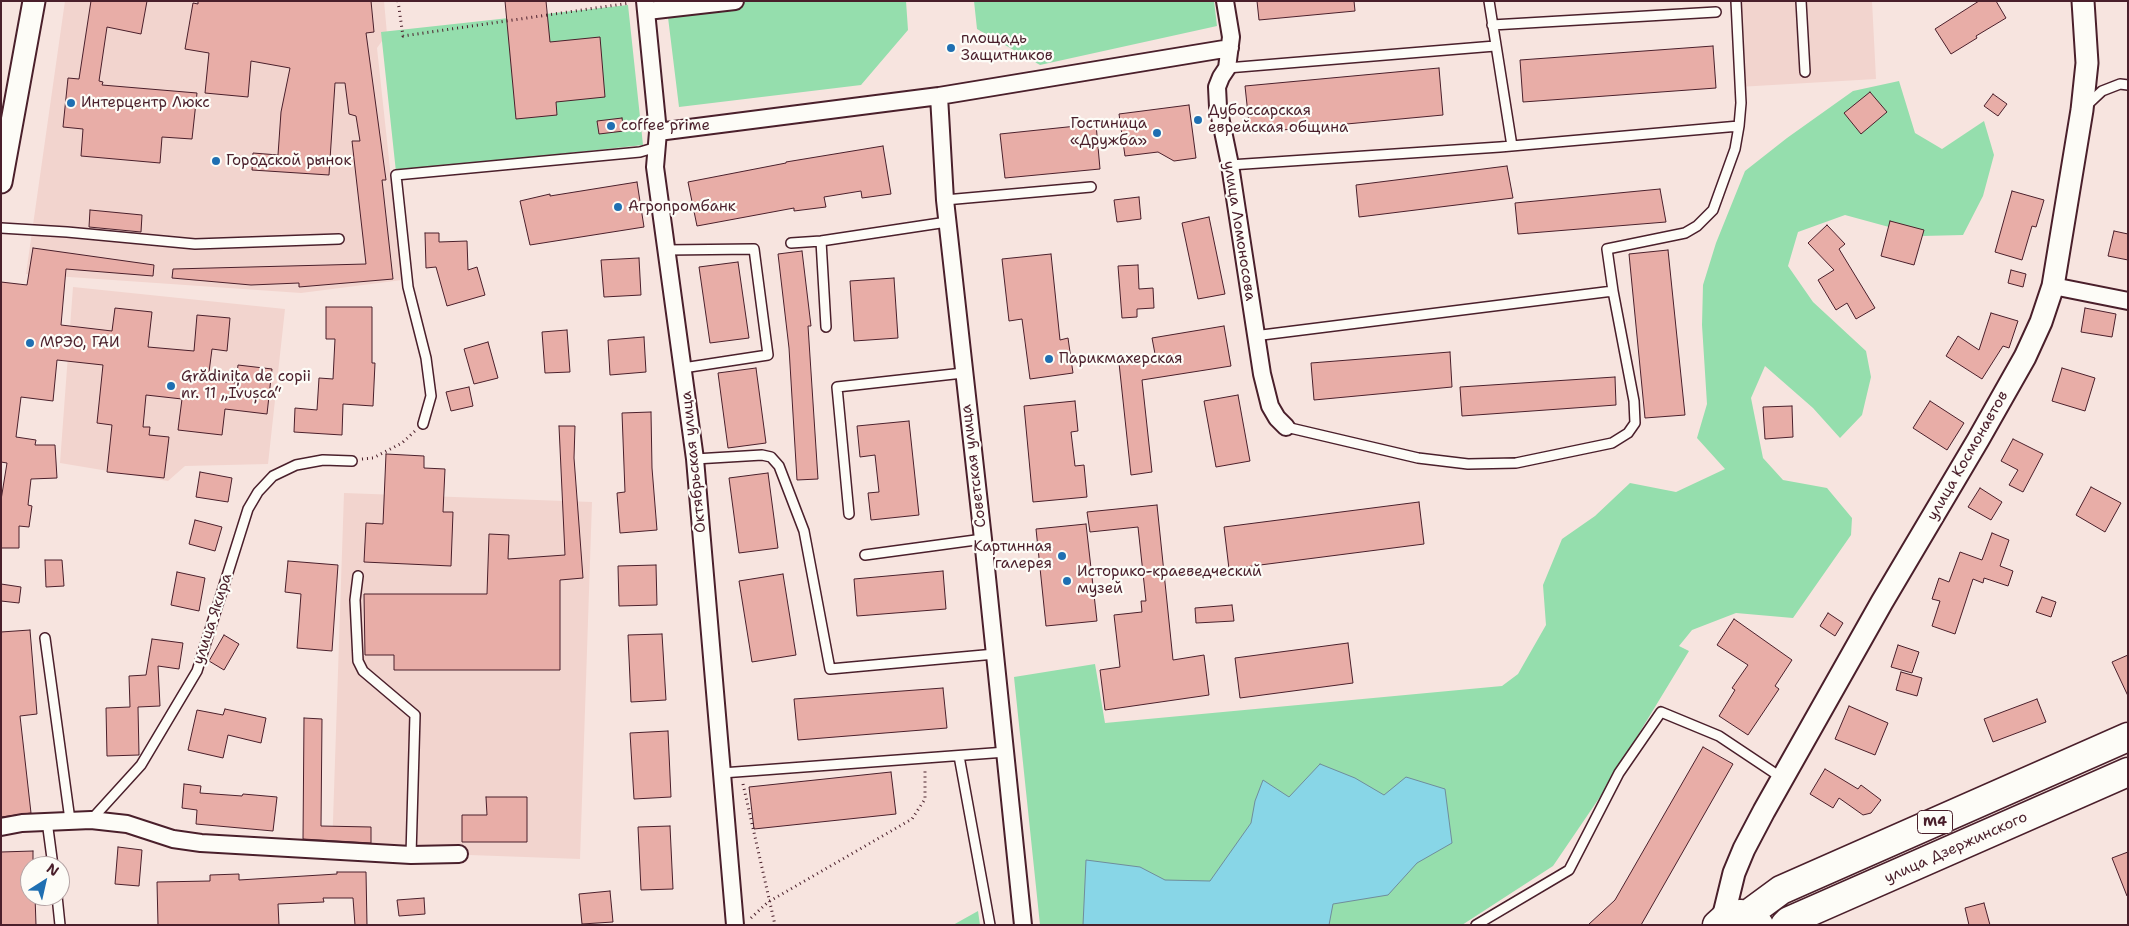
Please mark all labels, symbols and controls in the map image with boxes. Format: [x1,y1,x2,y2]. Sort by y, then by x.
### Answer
place label: площадь Защитников [961,30,1053,65]
marker: площадь Защитников [945,42,957,54]
place label: Интерцентр Люкс [81,94,210,112]
marker: Интерцентр Люкс [65,97,77,109]
place label: Дубоссарская еврейская община [1208,102,1348,137]
marker: Дубоссарская еврейская община [1192,114,1204,126]
place label: Гостиница «Дружба» [1070,115,1147,150]
place label: coffee prime [621,117,710,135]
marker: coffee prime [605,120,617,132]
marker: Гостиница «Дружба» [1151,127,1163,139]
place label: Городской рынок [226,152,351,170]
marker: Городской рынок [210,155,222,167]
street label: улица Ломоносова [1219,160,1259,302]
place label: Агропромбанк [628,198,736,216]
marker: Агропромбанк [612,201,624,213]
place label: МРЭО, ГАИ [40,334,120,352]
marker: МРЭО, ГАИ [24,337,36,349]
place label: Парикмахерская [1059,350,1183,368]
marker: Парикмахерская [1043,353,1055,365]
place label: Grădinița de copii nr. 11 „Ivușca“ [181,368,311,403]
marker: Grădinița de copii nr. 11 „Ivușca“ [165,380,177,392]
street label: улица Космонавтов [1924,388,2012,524]
street label: Октябрьская улица [678,390,710,534]
street label: Советская улица [958,403,990,529]
place label: Картинная галерея [973,538,1052,573]
marker: Картинная галерея [1056,550,1068,562]
place label: Историко-краеведческий музей [1077,563,1262,598]
street label: улица Якира [190,571,236,667]
marker: Историко-краеведческий музей [1061,575,1073,587]
street label: улица Дзержинского [1882,808,2030,888]
road number: M4 [1918,810,1952,834]
north arrow [20,856,70,906]
text: N [43,859,63,880]

